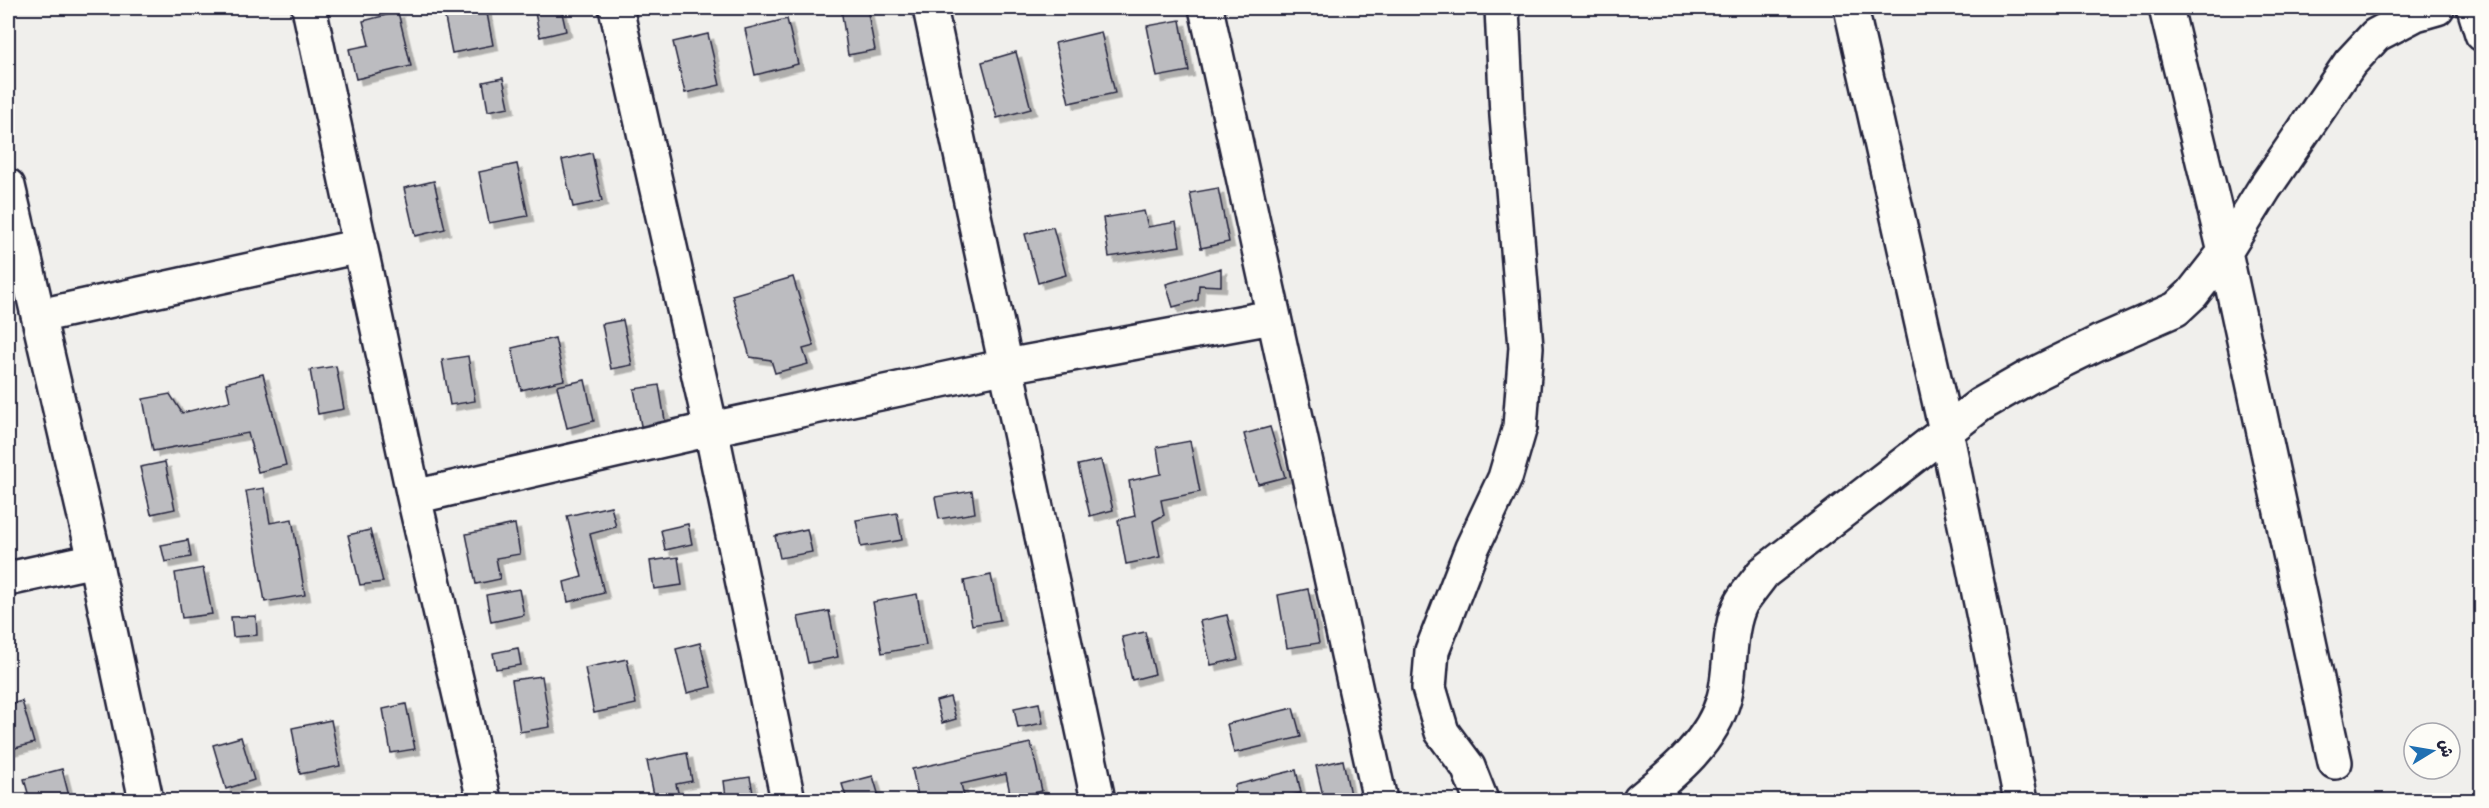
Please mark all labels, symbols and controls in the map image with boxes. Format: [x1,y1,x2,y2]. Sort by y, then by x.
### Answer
north arrow [2402,721,2462,781]
text: ش [2434,737,2461,759]

